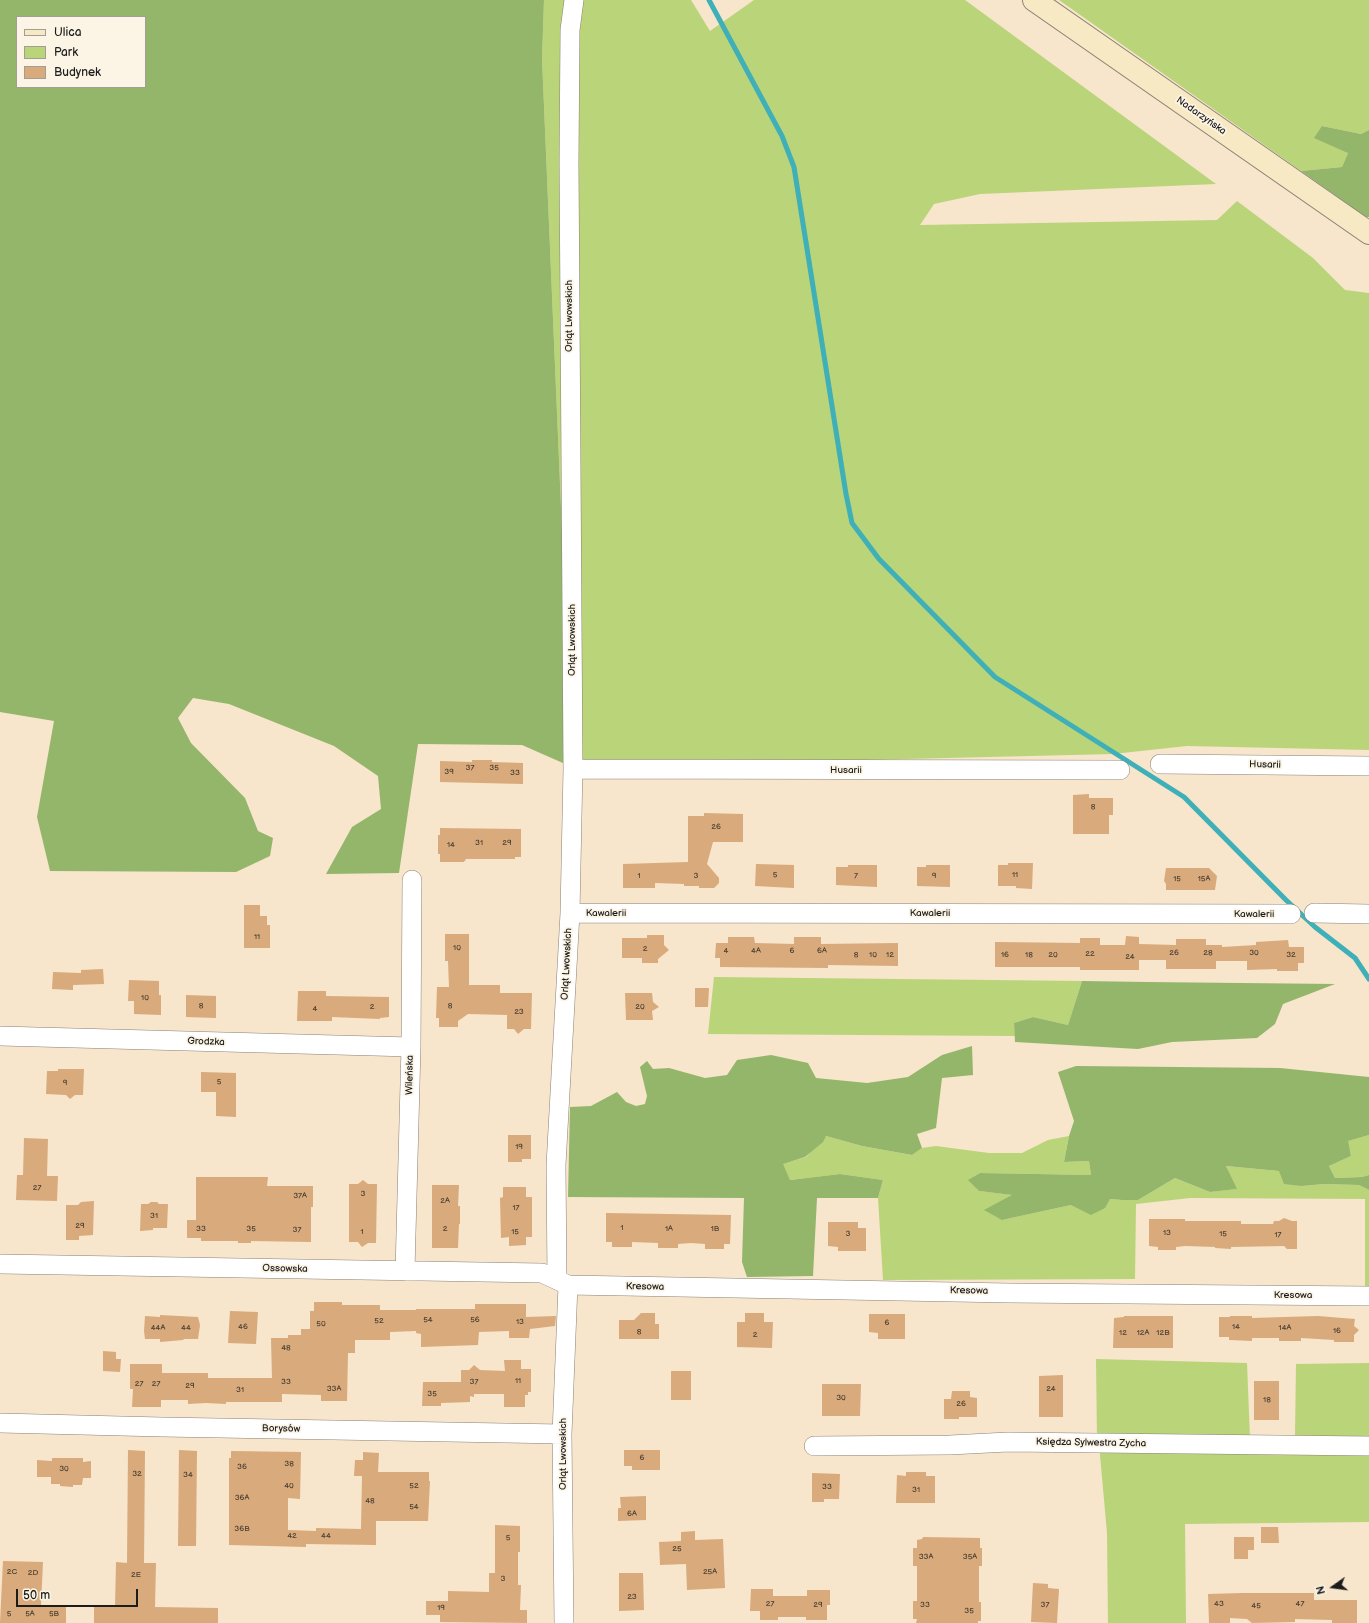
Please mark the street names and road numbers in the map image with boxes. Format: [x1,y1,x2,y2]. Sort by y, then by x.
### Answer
street label: Nadarzyńska [1174,94,1228,138]
street label: Orląt Lwowskich [563,280,575,352]
street label: Orląt Lwowskich [566,604,578,676]
street label: Husarii [1249,759,1281,771]
street label: Husarii [830,764,862,776]
street label: Kawalerii [586,907,626,919]
street label: Kawalerii [910,907,950,919]
street label: Kawalerii [1234,908,1274,920]
street label: Orląt Lwowskich [559,928,575,1000]
street label: Grodzka [187,1035,225,1049]
street label: Wileńska [404,1055,416,1095]
street label: Ossowska [262,1263,308,1275]
street label: Kresowa [626,1281,664,1293]
street label: Kresowa [950,1285,988,1297]
street label: Kresowa [1274,1289,1312,1301]
street label: Orląt Lwowskich [557,1418,569,1490]
street label: Borysów [262,1423,300,1435]
street label: Księdza Sylwestra Zycha [1036,1436,1146,1450]

